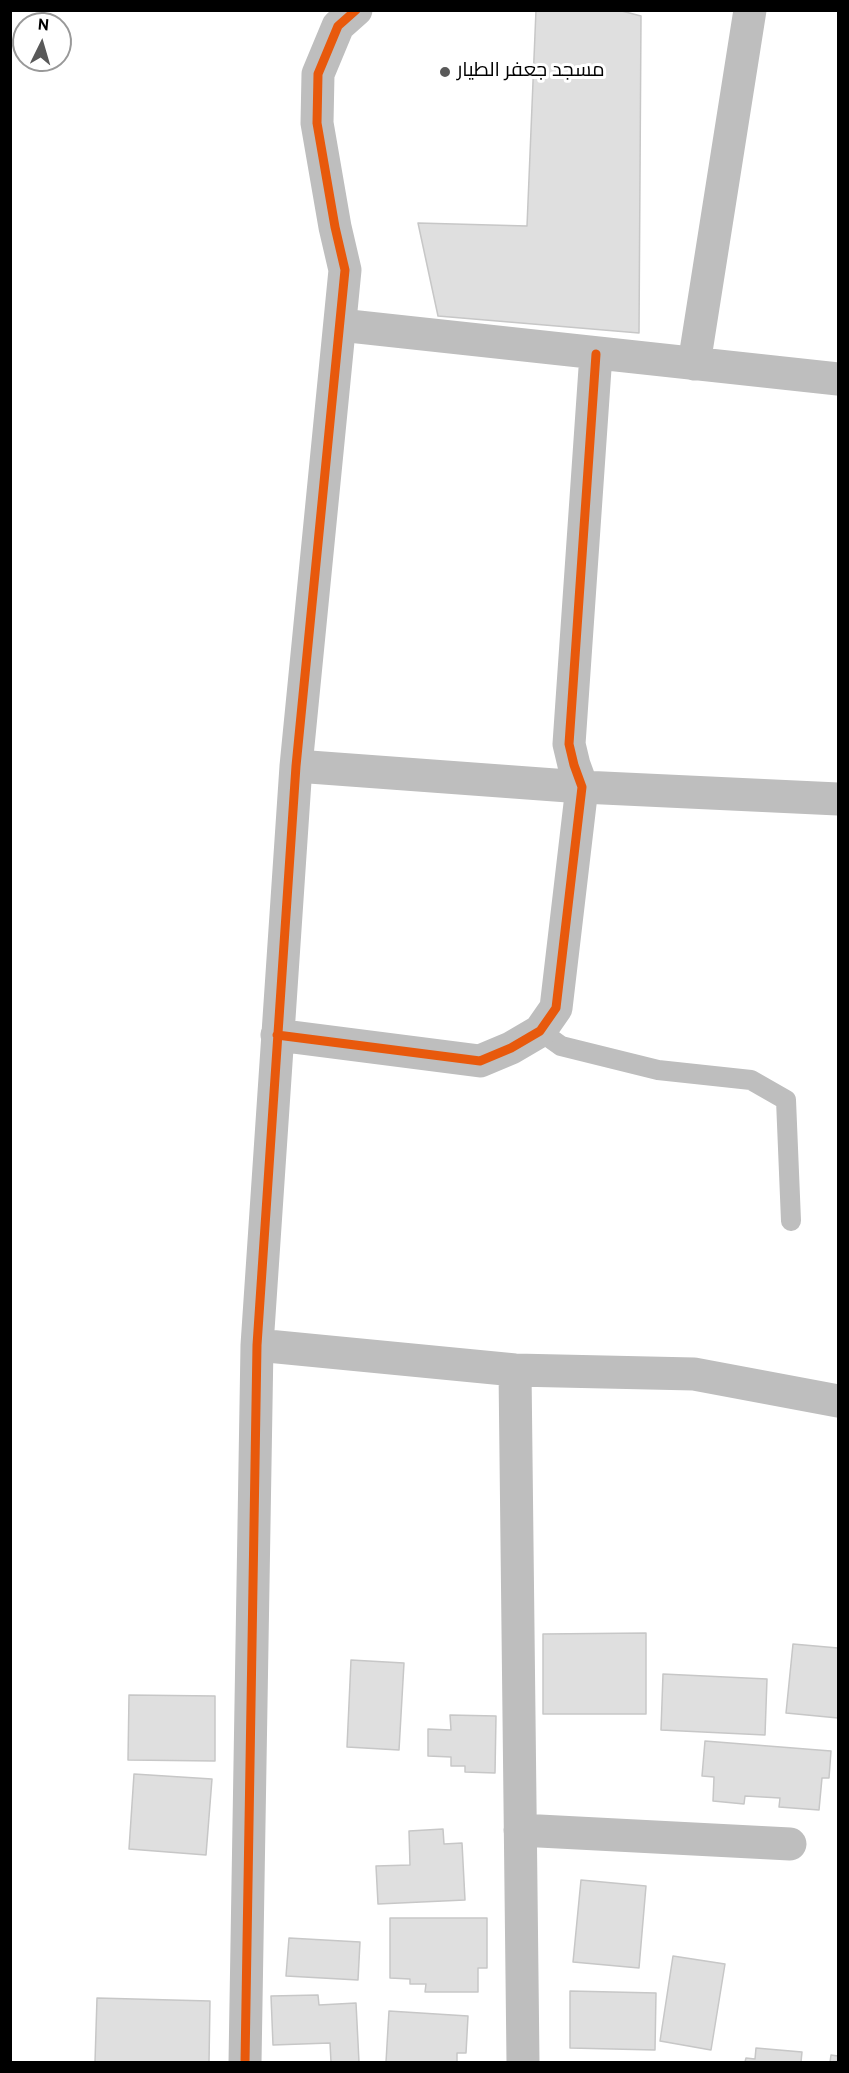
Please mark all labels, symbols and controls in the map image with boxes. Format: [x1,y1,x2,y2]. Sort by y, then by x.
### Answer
north arrow [12,12,72,72]
text: N [37,16,50,37]
place label: مسجد جعفر الطيار [457,60,605,84]
marker: مسجد جعفر الطيار [438,65,452,79]

